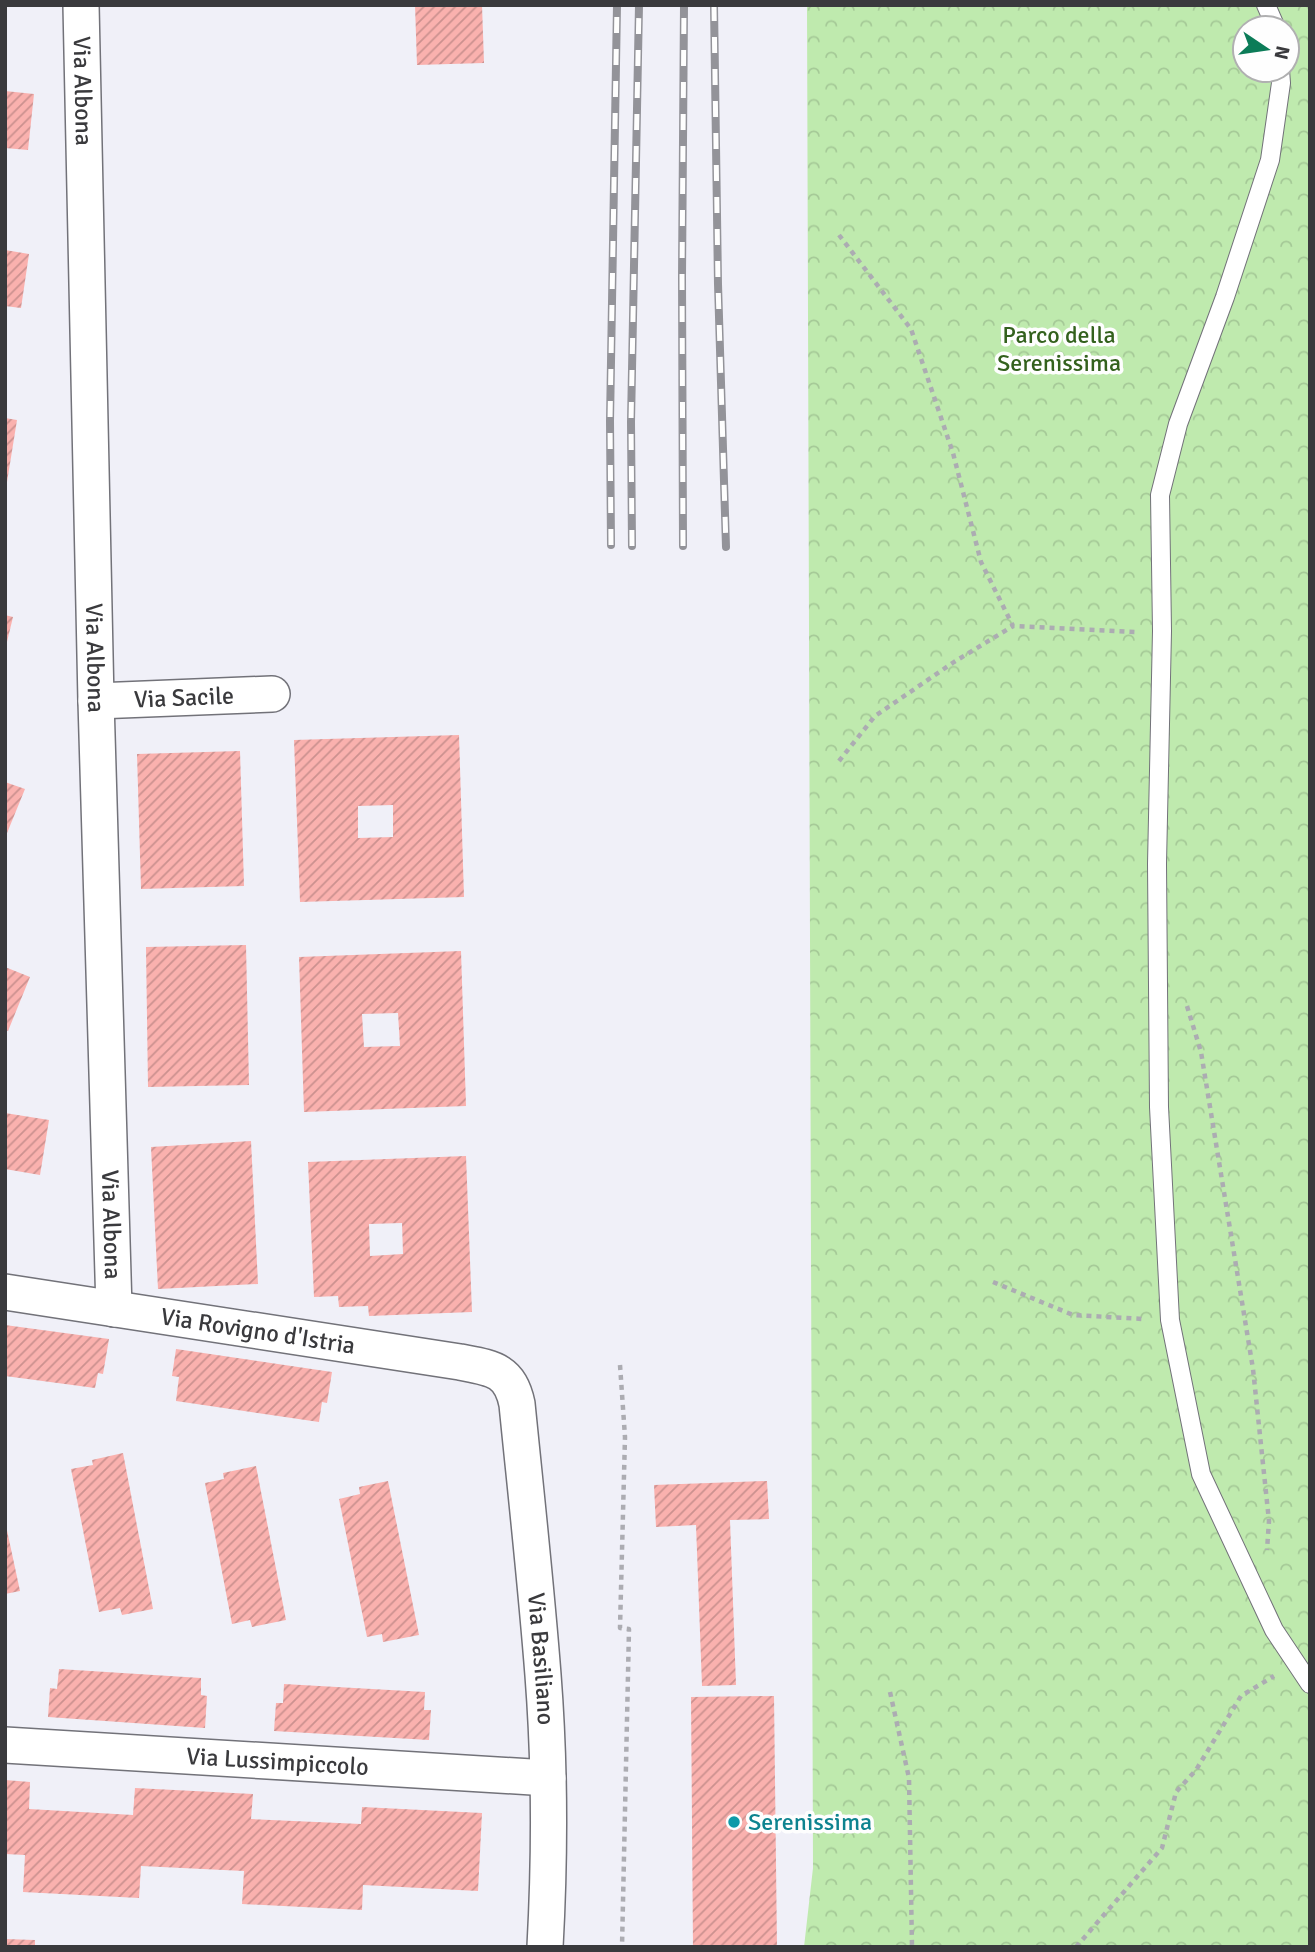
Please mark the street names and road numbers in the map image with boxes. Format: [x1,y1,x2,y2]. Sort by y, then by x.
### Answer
street label: Via Albona [67,36,99,146]
street label: Via Albona [79,603,111,713]
street label: Via Sacile [133,681,235,714]
street label: Via Albona [95,1169,128,1280]
street label: Via Rovigno d'Istria [159,1301,357,1361]
street label: Via Basiliano [521,1591,561,1726]
street label: Via Lussimpiccolo [185,1741,370,1782]

